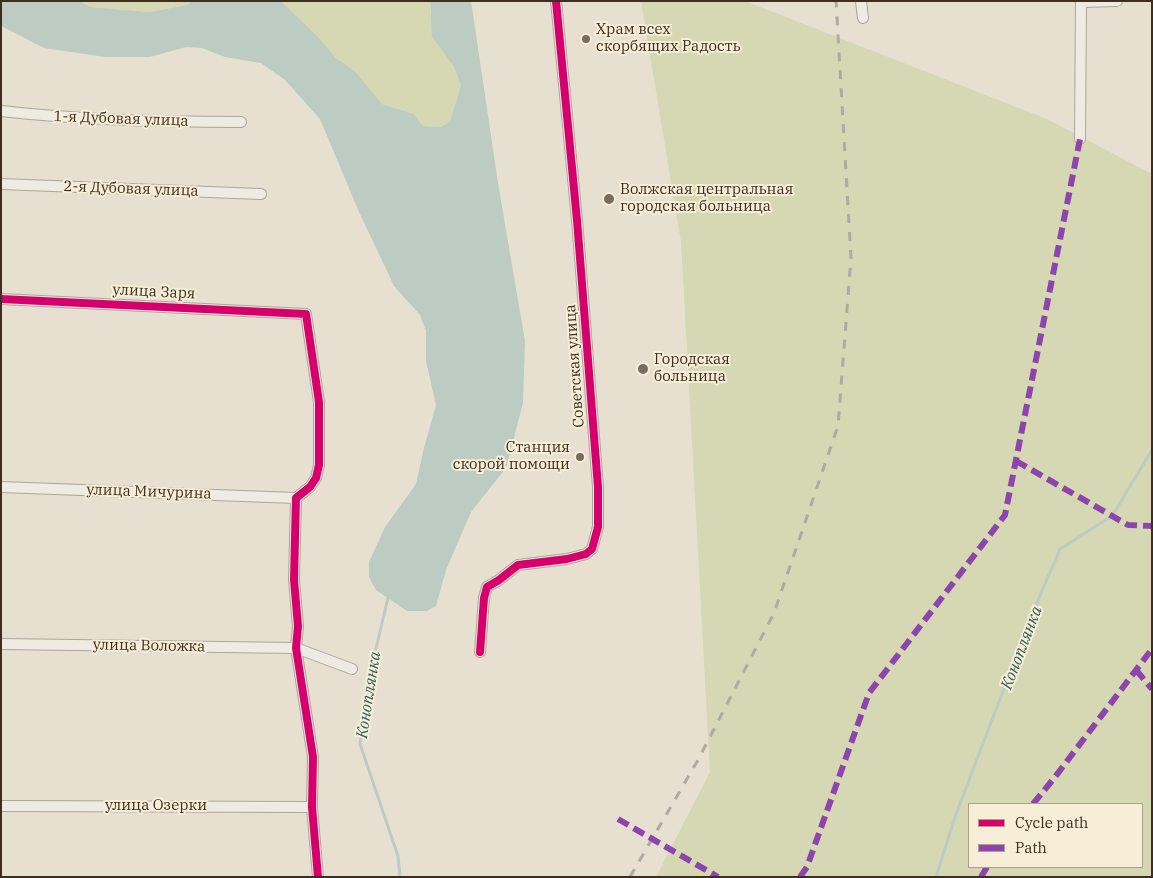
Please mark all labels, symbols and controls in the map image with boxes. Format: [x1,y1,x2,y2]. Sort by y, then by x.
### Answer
place label: Храм всех скорбящих Радость [596,21,741,56]
marker: Храм всех скорбящих Радость [580,33,592,45]
street label: 1-я Дубовая улица [53,108,189,130]
street label: 2-я Дубовая улица [63,178,199,200]
place label: Волжская центральная городская больница [620,181,793,216]
marker: Волжская центральная городская больница [602,192,616,206]
street label: улица Заря [112,281,196,303]
street label: Советская улица [562,304,588,428]
place label: Городская больница [654,351,730,386]
marker: Городская больница [636,362,650,376]
place label: Станция скорой помощи [453,439,570,474]
marker: Станция скорой помощи [574,451,586,463]
street label: улица Мичурина [86,481,212,503]
water label: Коноплянка [997,604,1047,692]
street label: улица Воложка [93,636,205,656]
water label: Коноплянка [353,650,385,740]
street label: улица Озерки [105,797,207,815]
legend [968,803,1143,868]
text: Cycle path [1015,813,1088,832]
text: Path [1015,838,1047,857]

